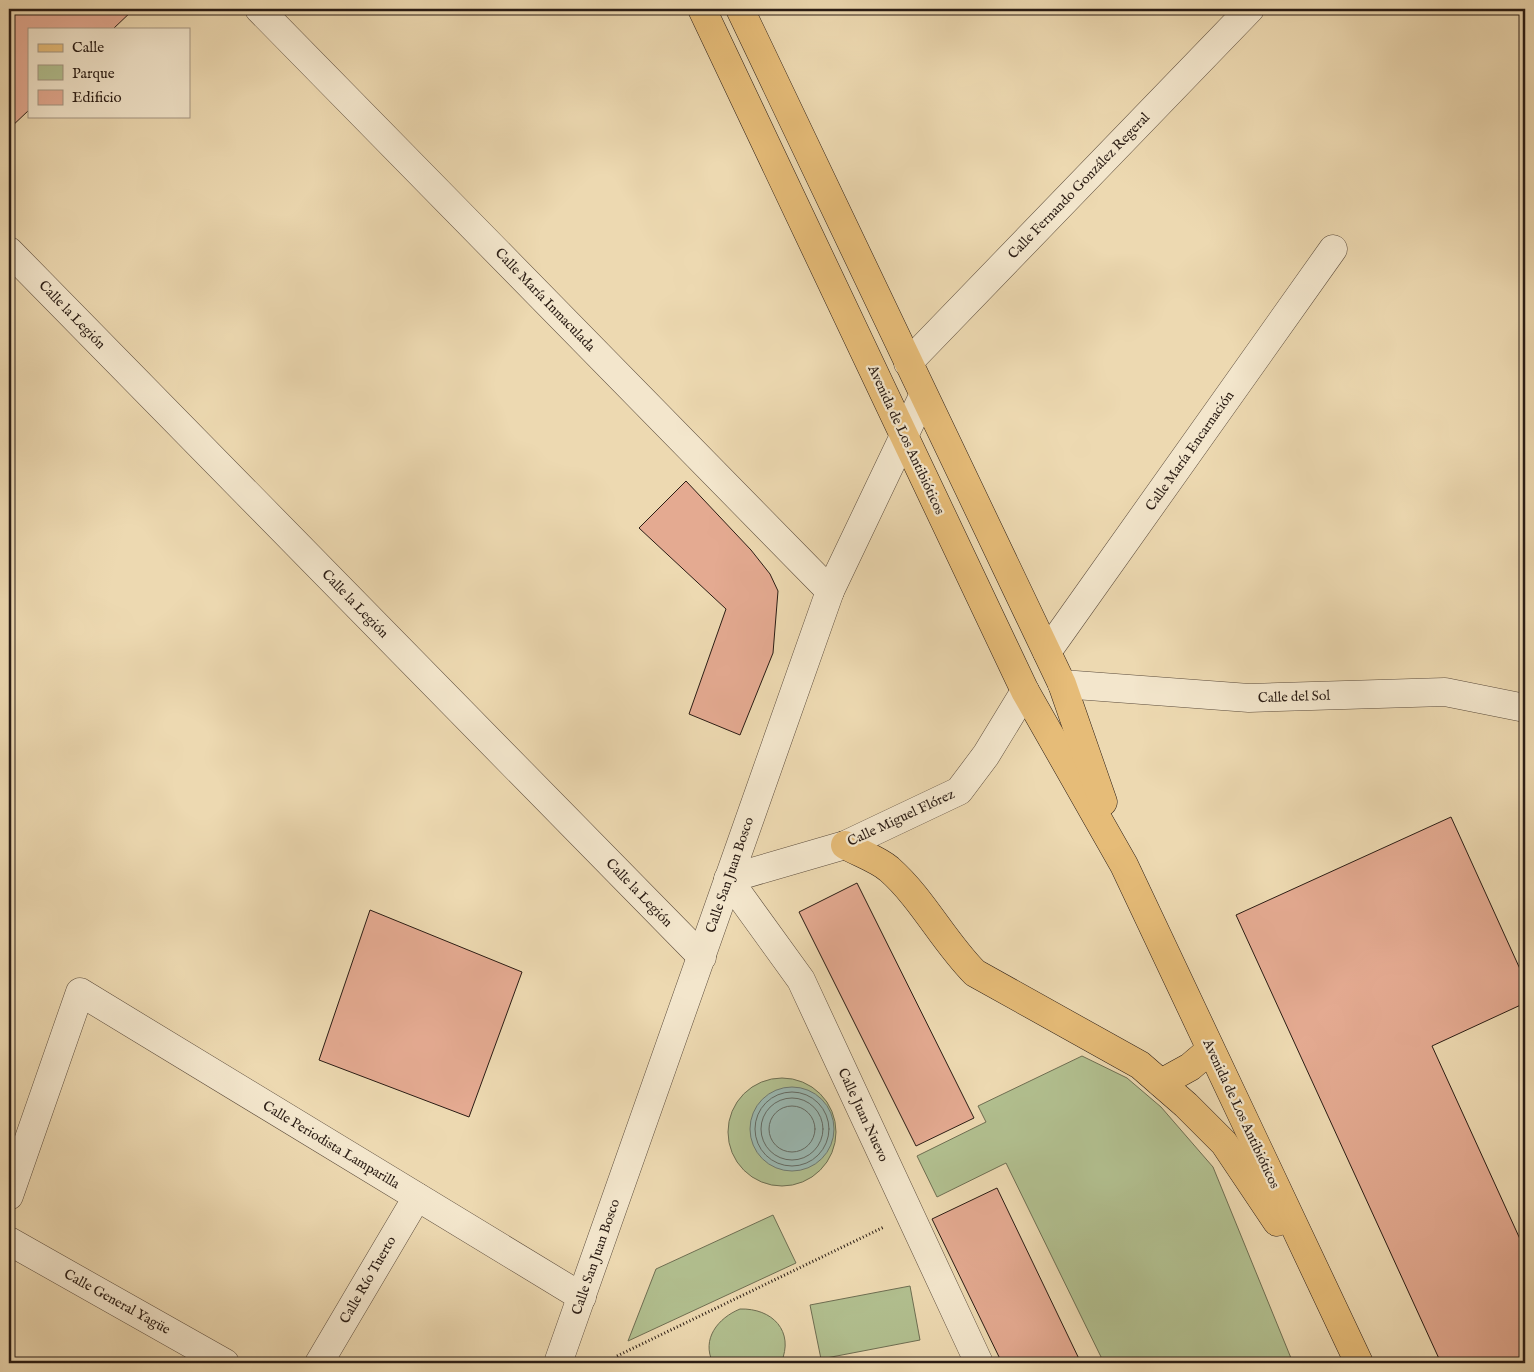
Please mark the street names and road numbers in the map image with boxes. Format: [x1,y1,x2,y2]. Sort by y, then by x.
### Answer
street label: Calle Fernando González Regeral [1004,109,1154,263]
street label: Calle María Inmaculada [491,244,600,356]
street label: Calle la Legión [35,277,110,354]
street label: Avenida de Los Antibióticos [863,361,949,518]
street label: Calle María Encarnación [1142,387,1239,515]
street label: Calle la Legión [318,566,393,643]
street label: Calle del Sol [1257,687,1331,707]
street label: Calle Miguel Flórez [844,785,958,851]
street label: Calle San Juan Bosco [702,814,758,935]
street label: Calle la Legión [602,855,677,932]
street label: Avenida de Los Antibióticos [1198,1035,1284,1192]
street label: Calle Juan Nuevo [833,1065,893,1165]
street label: Calle Periodista Lamparilla [259,1097,404,1194]
street label: Calle San Juan Bosco [568,1196,624,1317]
street label: Calle Río Tuerto [336,1233,401,1327]
street label: Calle General Yagüe [61,1265,174,1339]

